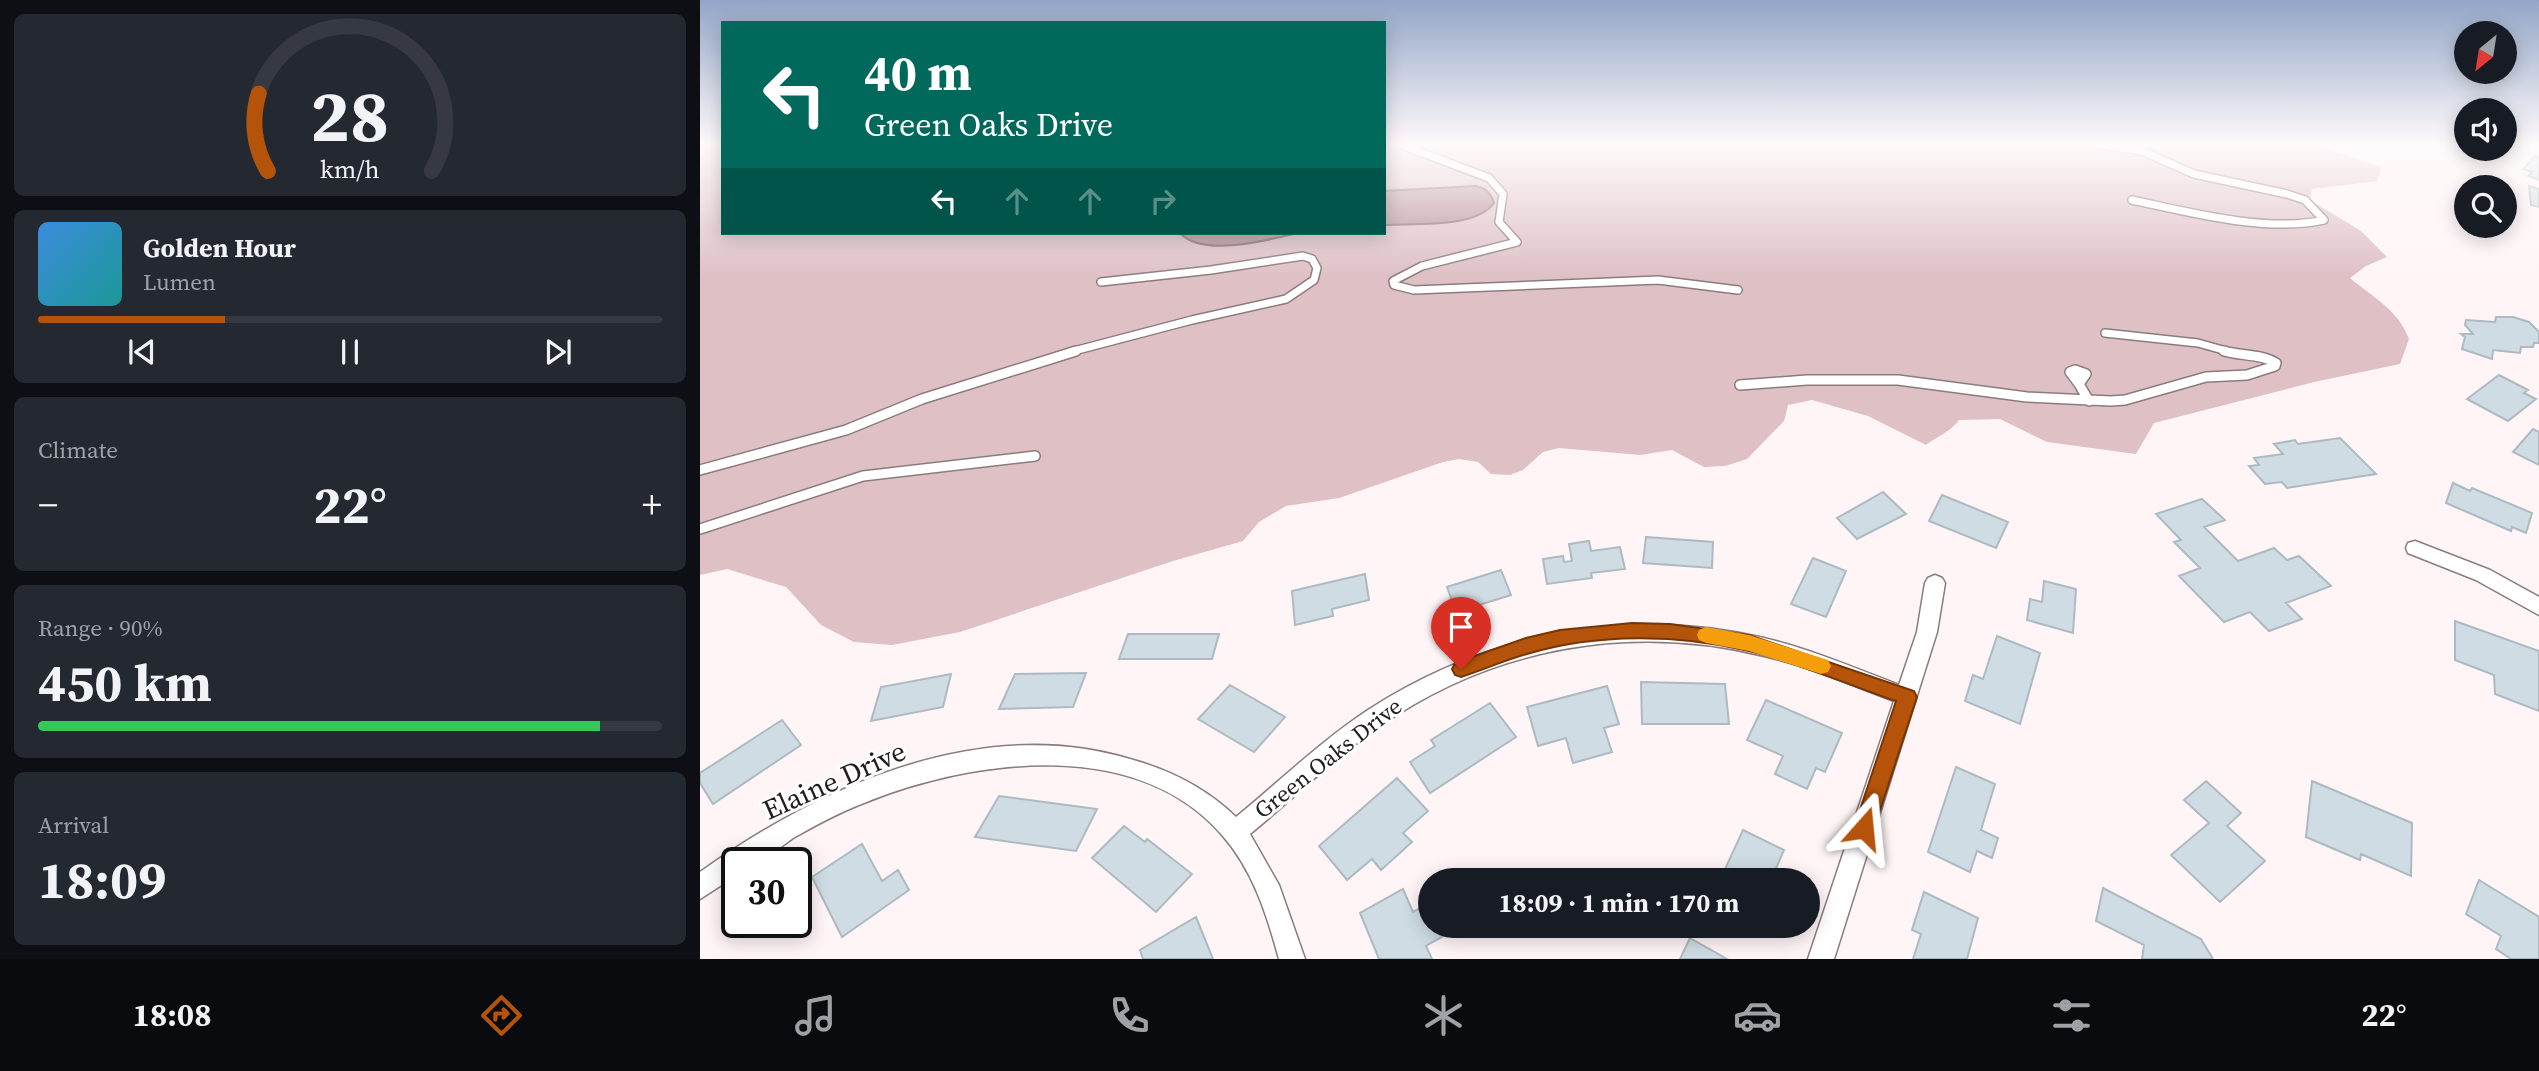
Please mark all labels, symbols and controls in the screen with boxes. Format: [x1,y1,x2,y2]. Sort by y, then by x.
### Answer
north arrow [2454,21,2516,84]
map controls [2454,21,2517,238]
text: 40 m [864,39,972,106]
icon: left [749,49,840,140]
text: 28 [311,66,389,165]
button: sound [2454,98,2517,161]
text: Green Oaks Drive [864,103,1113,147]
text: km/h [320,152,380,186]
button: search [2454,175,2517,238]
icon: left [925,182,963,220]
icon: ahead [998,182,1036,220]
icon: ahead [1071,182,1109,220]
icon: right [1144,182,1182,220]
text: Golden Hour [143,230,296,266]
text: Lumen [143,266,216,298]
icon: previous [123,333,161,371]
icon: pause [331,333,369,371]
icon: next [539,333,577,371]
text: Climate [38,434,118,466]
text: 22° [313,469,387,540]
text: − [38,479,58,531]
text: + [642,479,662,531]
pin [1431,597,1491,669]
icon: arrive [1442,608,1480,646]
text: Range · 90% [38,612,163,644]
text: 450 km [38,647,212,718]
street label: Green Oaks Drive [1248,690,1408,826]
street label: Elaine Drive [756,732,912,828]
position arrow [1827,791,1901,865]
text: Arrival [38,809,109,841]
text: 18:09 [38,844,166,915]
speed limit sign: 30 [721,847,812,938]
text: 18:09 · 1 min · 170 m [1499,885,1739,921]
icon: directions [477,991,526,1040]
icon: music [791,991,840,1040]
icon: phone [1105,991,1154,1040]
icon: climate [1419,991,1468,1040]
icon: car [1733,991,1782,1040]
icon: filters [2047,991,2096,1040]
text: 18:08 [133,993,212,1037]
text: 22° [2361,993,2406,1037]

